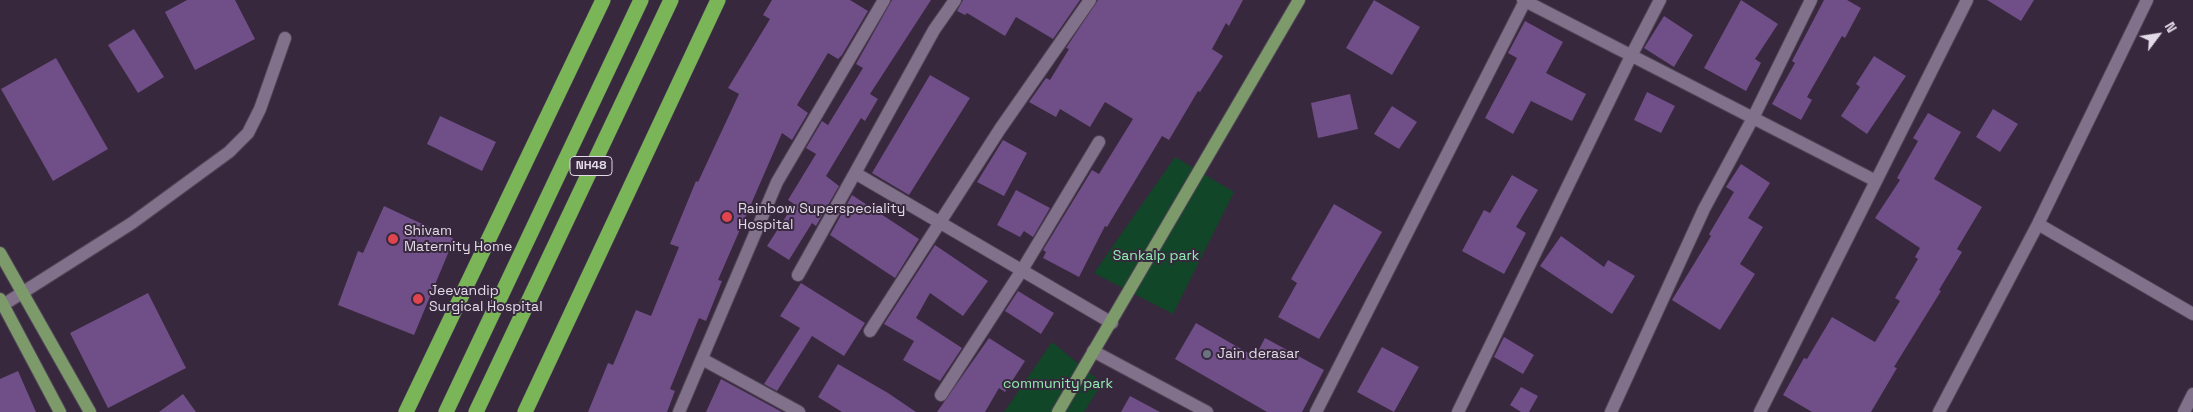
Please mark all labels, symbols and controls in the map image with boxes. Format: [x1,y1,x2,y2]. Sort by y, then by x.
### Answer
north arrow [2133,10,2183,60]
text: N [2161,19,2181,36]
road number: NH48 [570,157,612,176]
place label: Rainbow Superspeciality Hospital [738,201,905,233]
marker: Rainbow Superspeciality Hospital [720,210,734,224]
place label: Shivam Maternity Home [404,223,512,256]
marker: Shivam Maternity Home [386,232,400,246]
park label: Sankalp park [1113,248,1199,264]
place label: Jeevandip Surgical Hospital [429,283,543,316]
marker: Jeevandip Surgical Hospital [411,292,425,306]
place label: Jain derasar [1217,346,1300,362]
marker: Jain derasar [1201,348,1213,360]
park label: community park [1003,376,1113,392]

